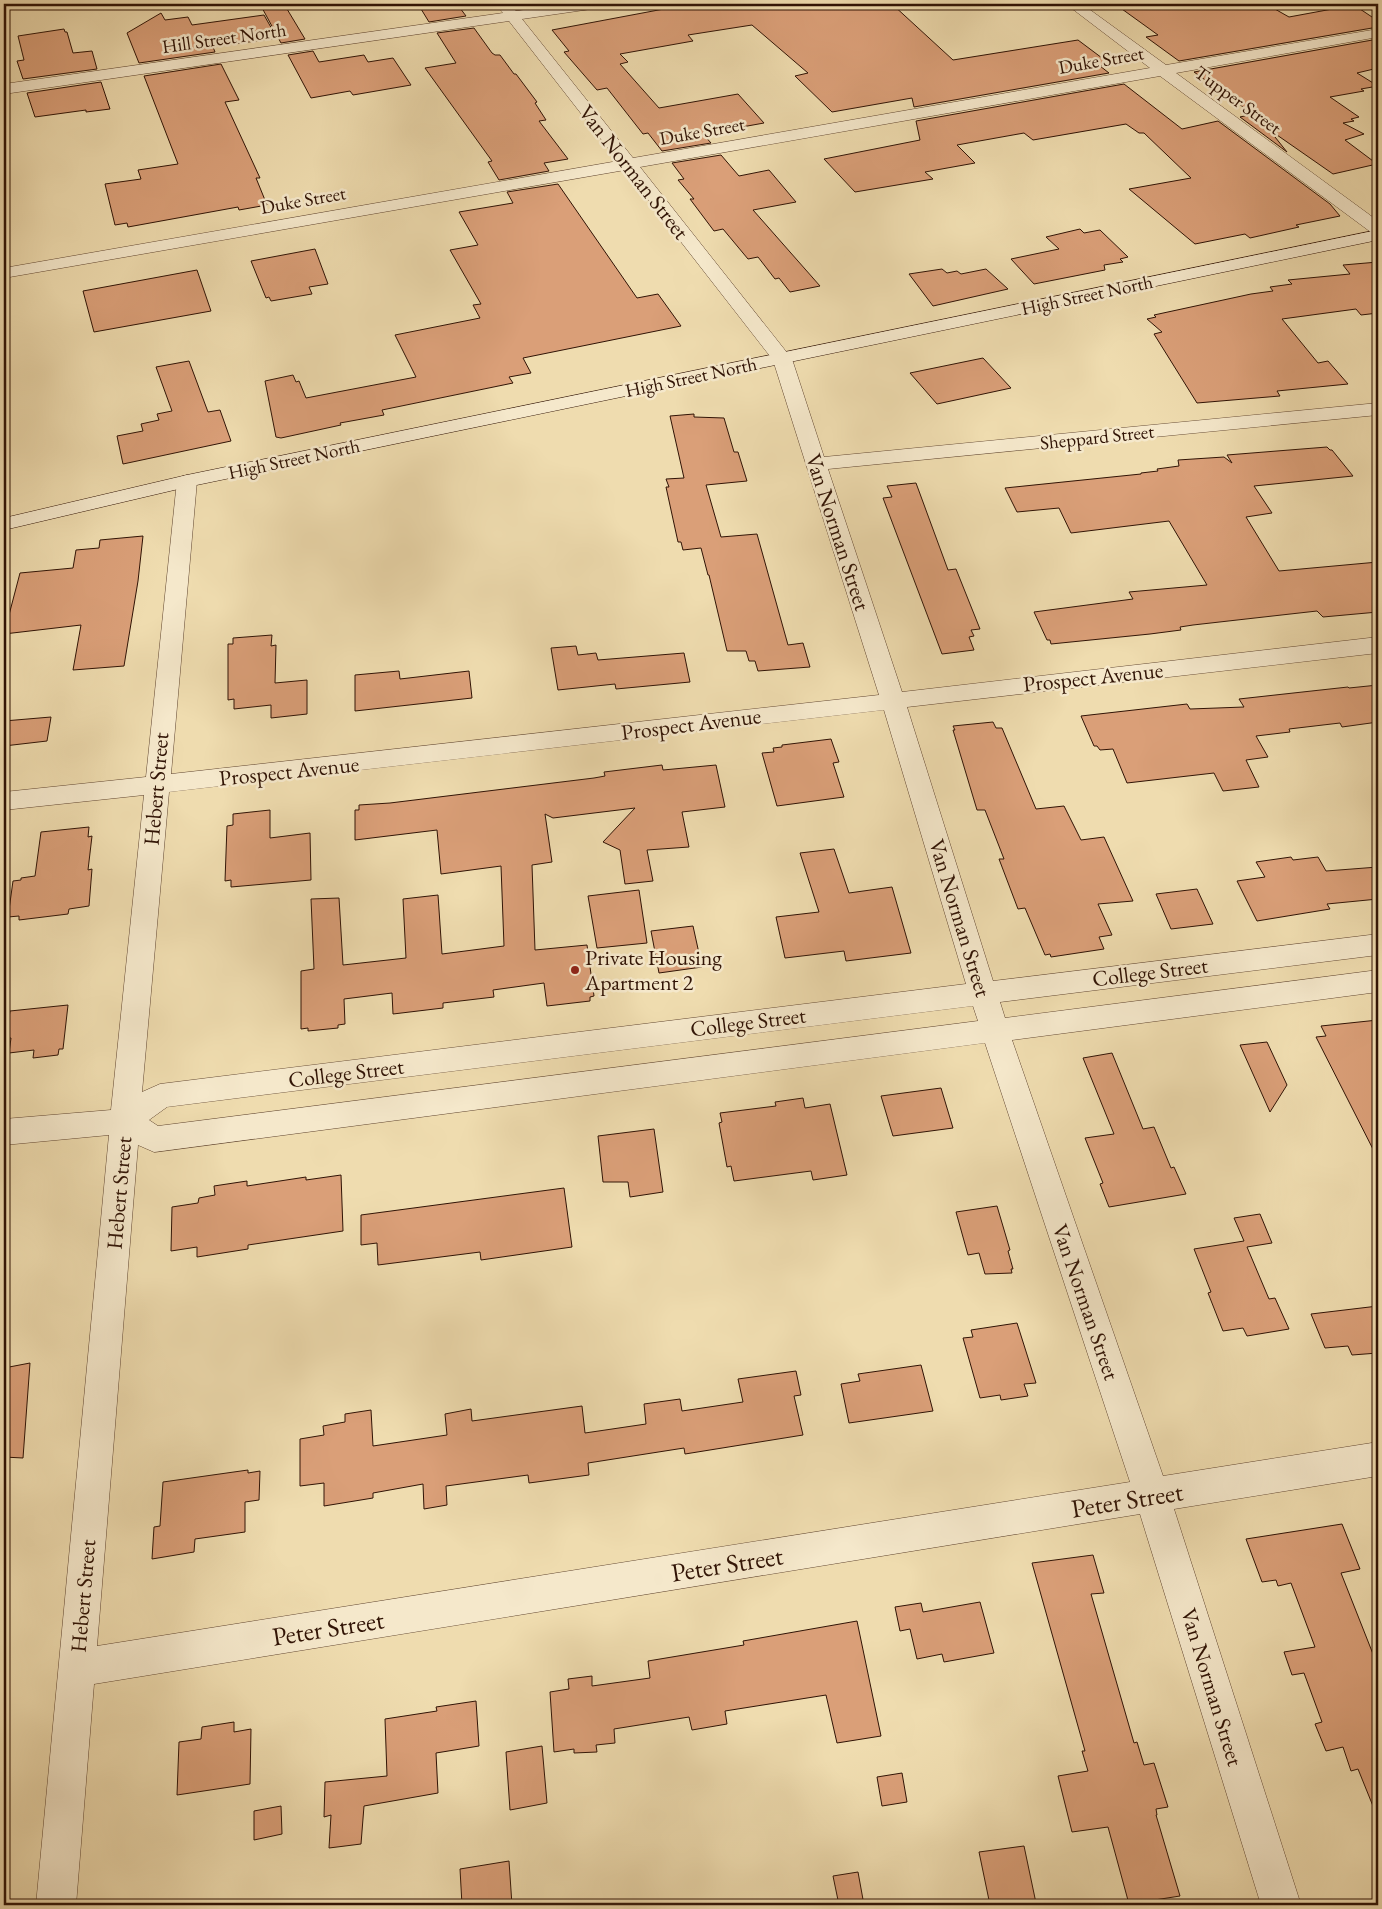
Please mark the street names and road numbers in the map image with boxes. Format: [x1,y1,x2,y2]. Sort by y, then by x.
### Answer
street label: Hill Street North [160,17,288,59]
street label: Duke Street [1056,40,1146,80]
street label: Tupper Street [1189,60,1287,140]
street label: Van Norman Street [572,99,696,245]
street label: Duke Street [657,111,747,151]
street label: Duke Street [258,180,348,220]
street label: High Street North [1019,269,1155,321]
street label: High Street North [623,351,759,403]
street label: Sheppard Street [1039,419,1155,455]
street label: High Street North [226,433,362,485]
street label: Van Norman Street [799,450,877,614]
street label: Prospect Avenue [1022,655,1165,699]
street label: Prospect Avenue [619,701,763,747]
street label: Hebert Street [137,731,175,847]
street label: Prospect Avenue [218,749,361,793]
street label: Van Norman Street [922,836,998,1000]
street label: College Street [1091,951,1210,993]
street label: College Street [689,1001,808,1043]
street label: College Street [287,1052,406,1094]
street label: Hebert Street [100,1135,138,1251]
street label: Van Norman Street [1046,1220,1126,1384]
street label: Peter Street [1069,1474,1185,1526]
street label: Hebert Street [64,1538,102,1654]
street label: Peter Street [669,1538,785,1590]
street label: Peter Street [270,1602,386,1654]
street label: Van Norman Street [1174,1605,1250,1769]

